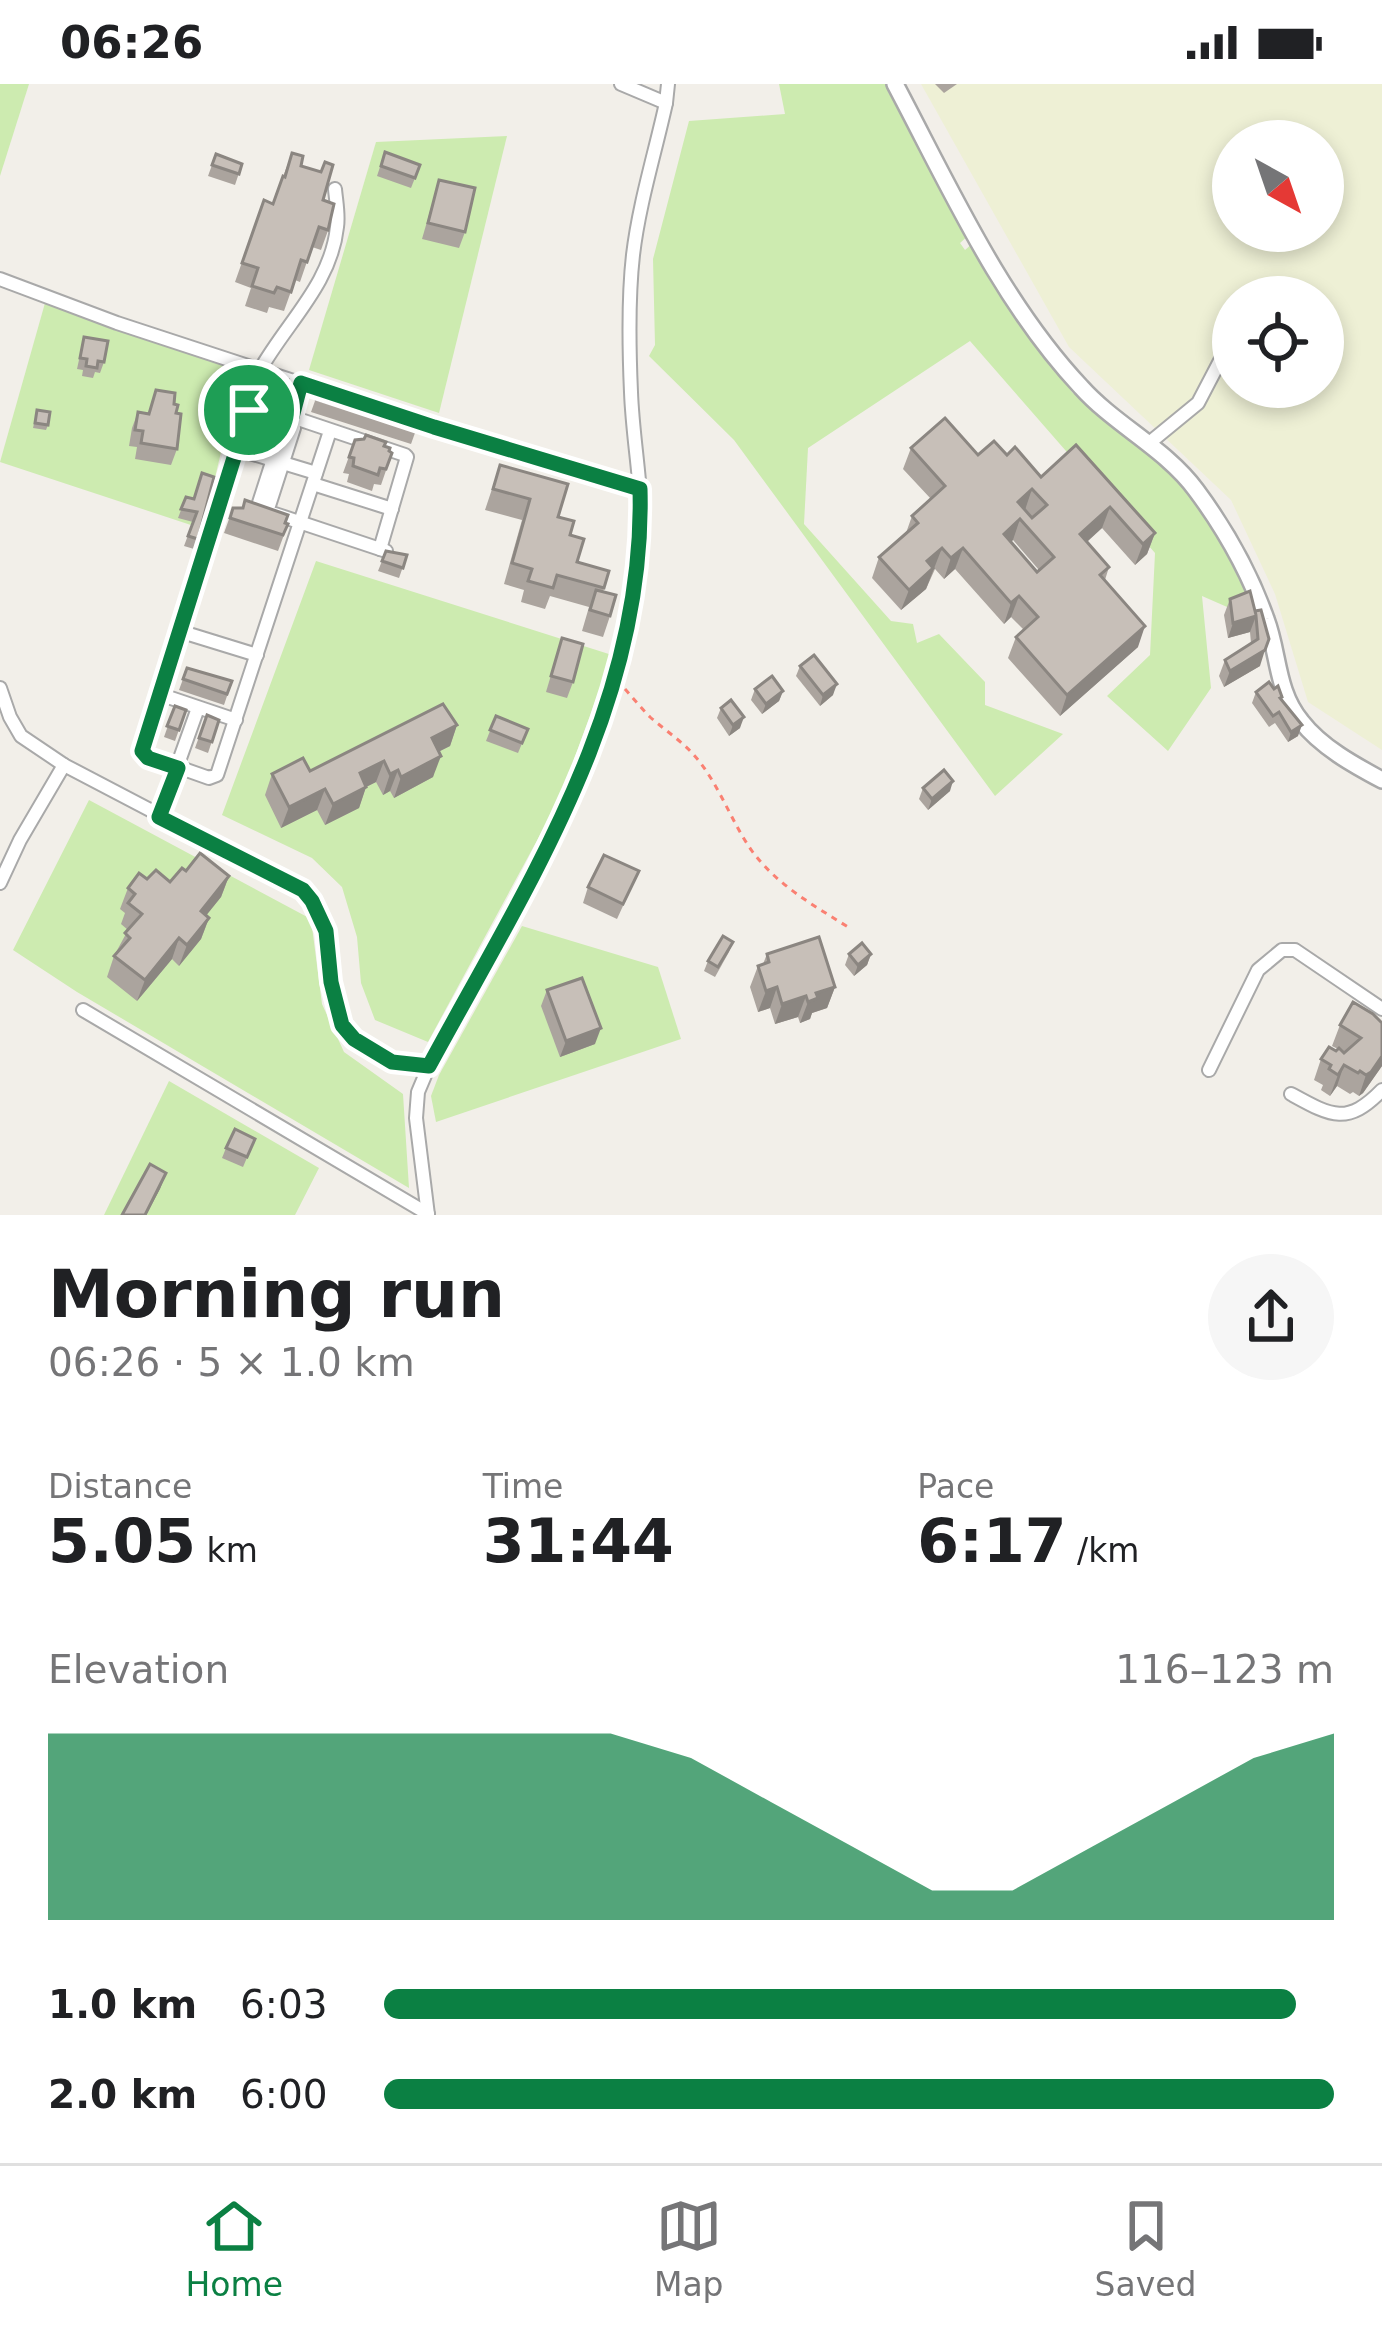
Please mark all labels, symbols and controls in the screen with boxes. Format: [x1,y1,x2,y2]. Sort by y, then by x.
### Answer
text: 06:26 [60,16,203,69]
north arrow [1212,120,1344,252]
map controls [1212,120,1344,408]
button: locate [1212,276,1344,408]
pin [198,359,300,461]
icon: arrive [216,377,282,443]
button: share [1208,1254,1334,1380]
text: Morning run [48,1256,505,1333]
text: 06:26 · 5 × 1.0 km [48,1340,415,1385]
text: Distance [48,1467,192,1506]
text: Time [483,1467,563,1506]
text: Pace [917,1467,994,1506]
text: 5.05 [48,1506,196,1576]
text: 31:44 [483,1506,674,1576]
text: 6:17 [917,1506,1067,1576]
text: km [196,1531,258,1570]
text: /km [1067,1531,1139,1570]
text: Elevation [48,1647,229,1692]
text: 116–123 m [1115,1647,1334,1692]
text: 1.0 km [48,1982,197,2027]
text: 6:03 [240,1982,328,2027]
text: 2.0 km [48,2072,197,2117]
text: 6:00 [240,2072,328,2117]
tab: Home [185,2193,283,2304]
tab: Map [654,2193,724,2304]
tab: Saved [1095,2193,1196,2304]

